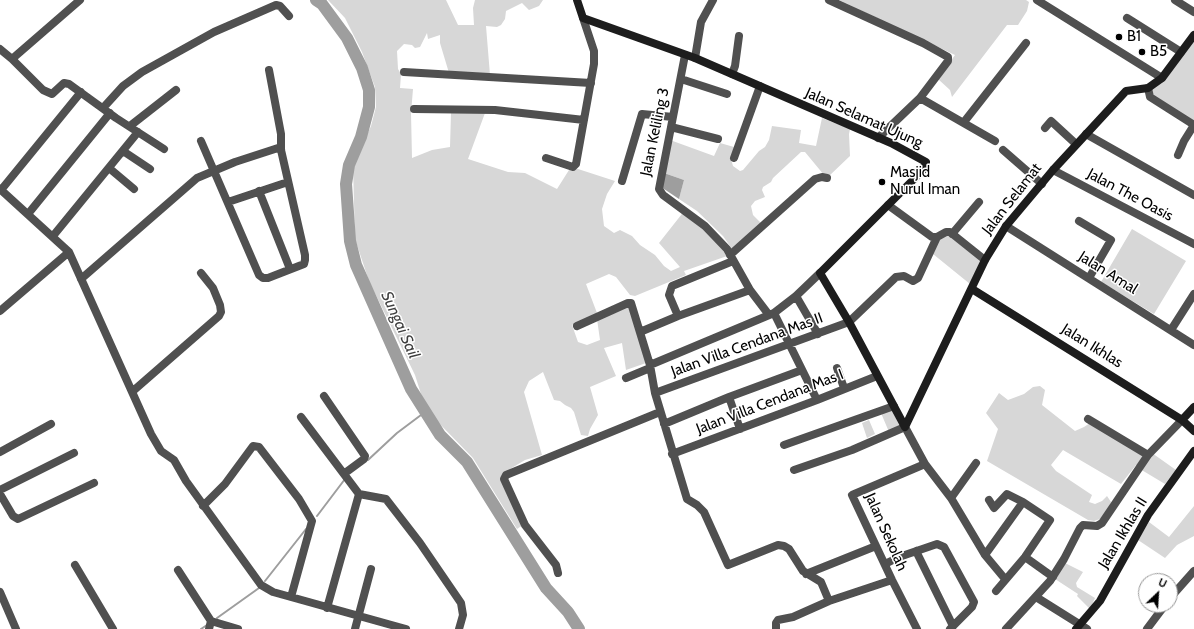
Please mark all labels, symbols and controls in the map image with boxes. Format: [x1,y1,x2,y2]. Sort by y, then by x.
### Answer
place label: B1 [1127,28,1141,46]
marker: B1 [1114,32,1124,42]
place label: B5 [1150,43,1167,61]
marker: B5 [1137,47,1147,57]
street label: Jalan Selamat Ujung [802,84,926,152]
street label: Jalan Keliling 3 [637,86,673,178]
street label: Jalan Selamat [978,160,1046,238]
place label: Masjid Nurul Iman [890,164,960,199]
street label: Jalan The Oasis [1084,165,1176,225]
marker: Masjid Nurul Iman [877,177,887,187]
street label: Jalan Amal [1075,248,1141,298]
water label: Sungai Sail [377,288,423,362]
street label: Jalan Villa Cendana Mas II [669,309,825,381]
street label: Jalan Ikhlas [1058,320,1126,372]
street label: Jalan Villa Cendana Mas I [694,366,846,438]
street label: Jalan Sekolah [861,490,911,574]
street label: Jalan Ikhlas II [1095,494,1151,572]
north arrow [1138,573,1178,613]
text: U [1156,575,1169,591]

